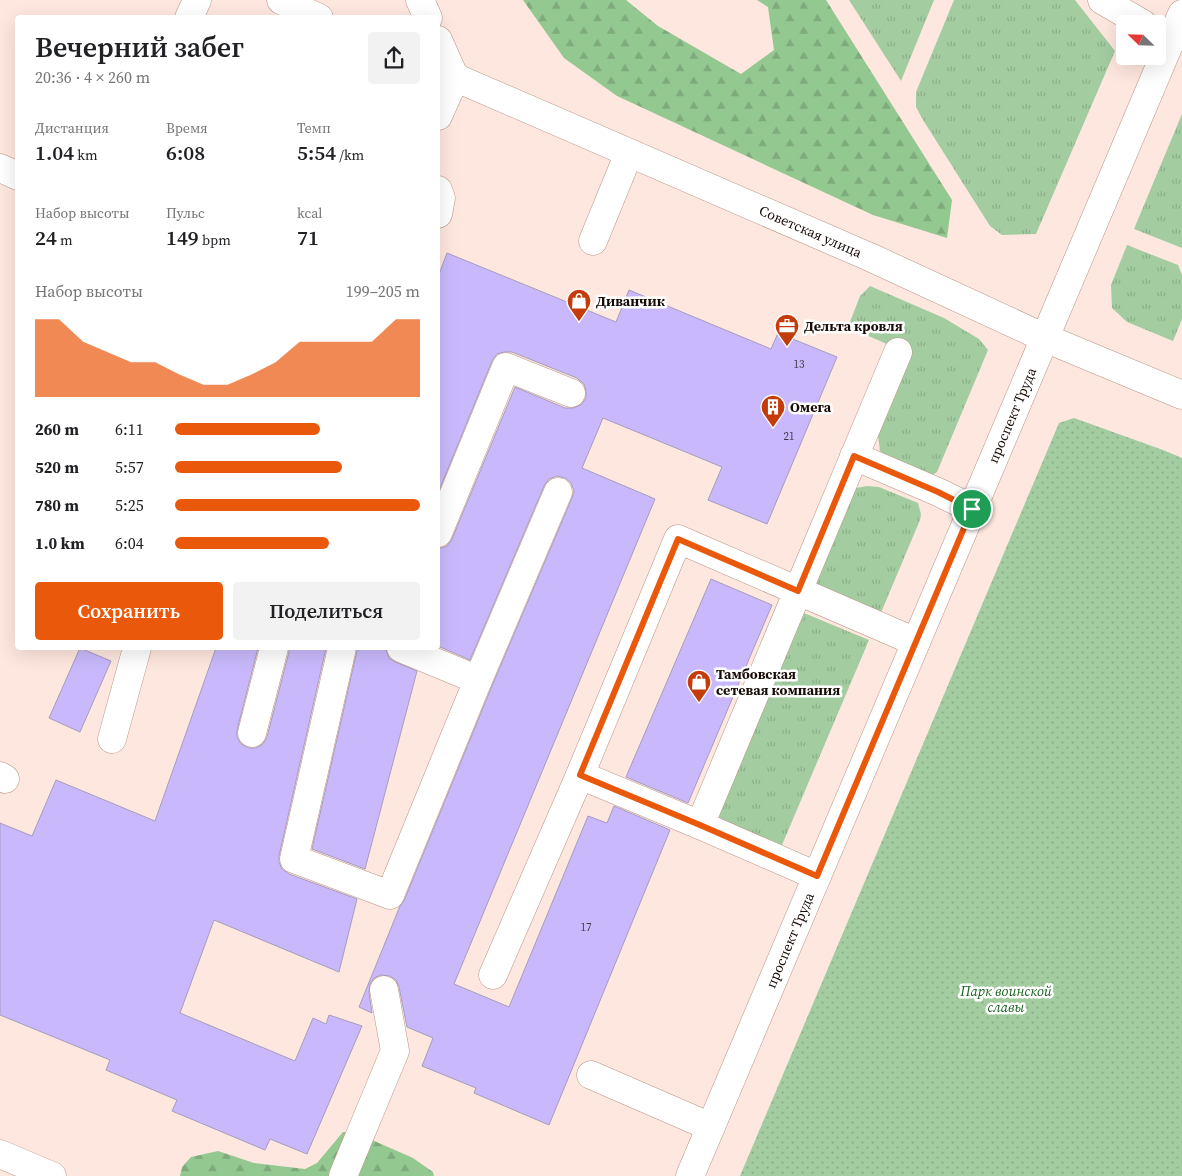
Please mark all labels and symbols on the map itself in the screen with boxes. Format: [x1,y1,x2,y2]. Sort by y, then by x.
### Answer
north arrow [1116,15,1166,65]
street label: Советская улица [756,200,866,263]
shop icon: Диванчик [566,288,592,322]
place label: Диванчик [596,291,666,311]
office icon: Дельта кровля [774,313,800,347]
place label: Дельта кровля [804,316,903,336]
house number: 13 [794,357,805,372]
street label: проспект Труда [983,364,1042,466]
building icon: Омега [760,394,786,428]
place label: Омега [790,397,832,417]
house number: 21 [784,429,795,444]
pin [951,488,993,530]
place label: Тамбовская сетевая компания [716,664,840,700]
shop icon: Тамбовская сетевая компания [686,669,712,703]
street label: проспект Труда [761,889,819,991]
house number: 17 [581,920,592,935]
park label: Парк воинской славы [959,981,1052,1017]

